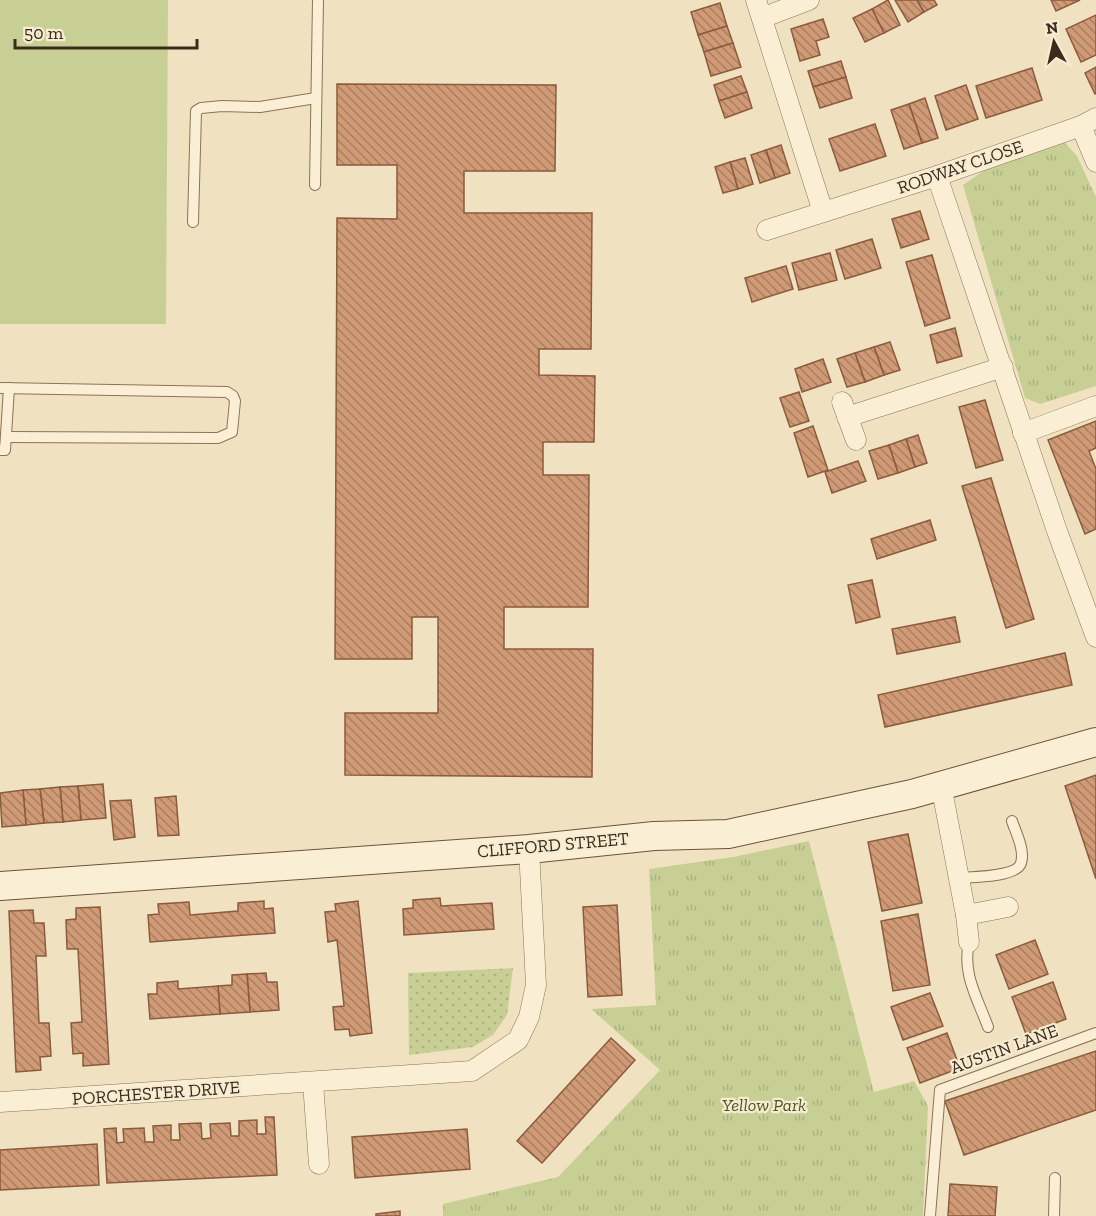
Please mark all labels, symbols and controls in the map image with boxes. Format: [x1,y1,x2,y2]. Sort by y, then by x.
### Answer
scale bar [15,12,196,50]
north arrow [1024,12,1084,72]
text: N [1045,17,1059,38]
text: 50 m [24,22,64,44]
street label: RODWAY CLOSE [894,135,1026,199]
street label: CLIFFORD STREET [476,827,630,863]
street label: AUSTIN LANE [947,1019,1061,1079]
street label: PORCHESTER DRIVE [71,1076,241,1110]
park label: Yellow Park [722,1094,806,1116]

